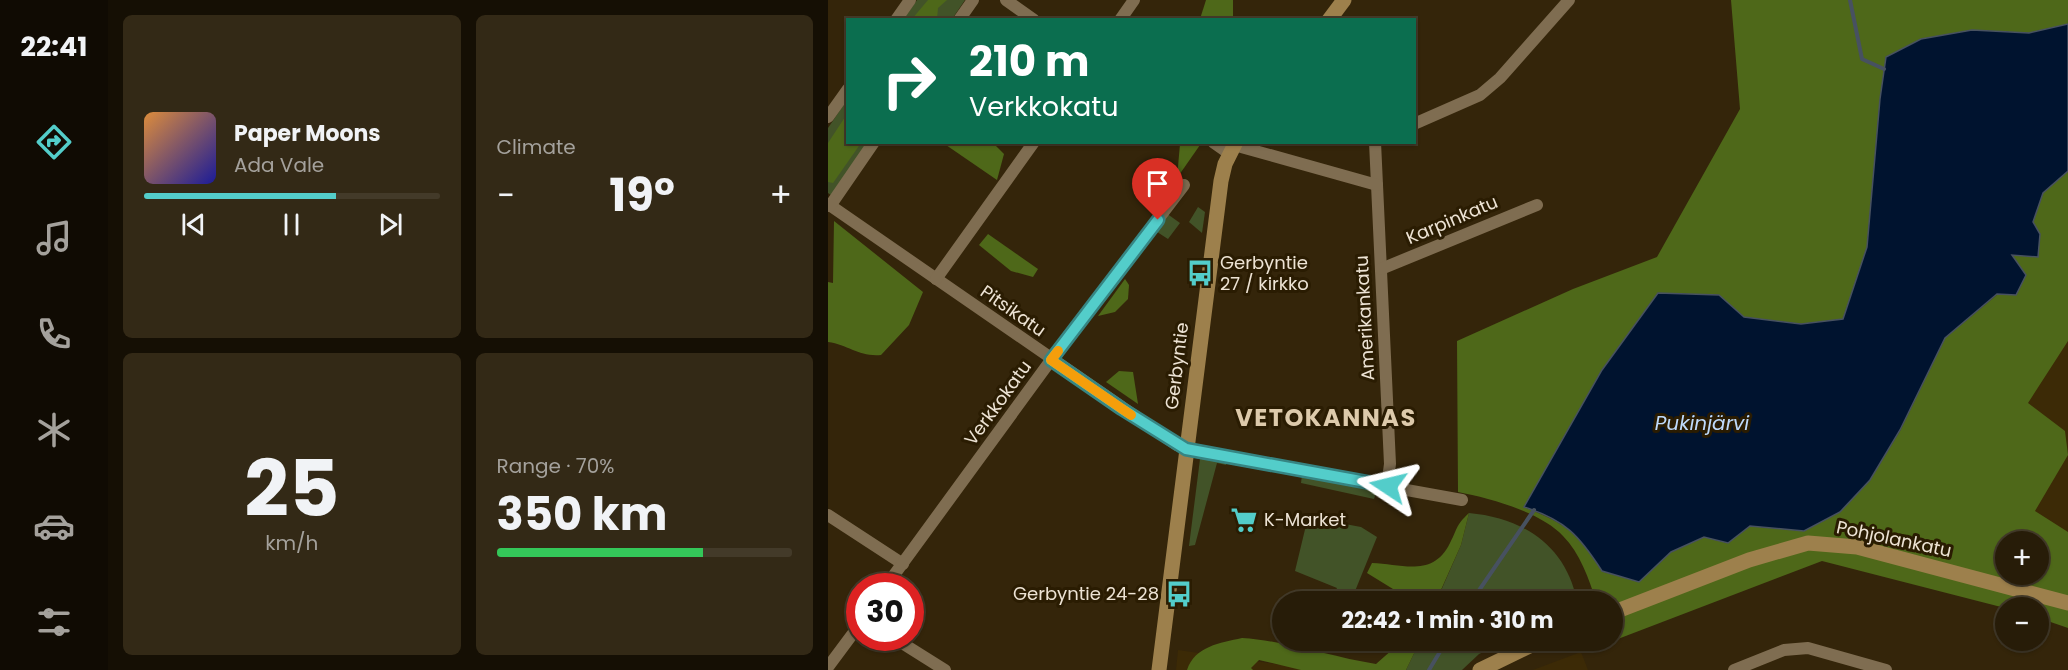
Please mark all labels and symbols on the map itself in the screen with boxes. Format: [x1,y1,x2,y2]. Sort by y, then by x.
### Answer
pin [1132,158,1183,220]
street label: Karpinkatu [1402,189,1501,250]
place label: Gerbyntie 27 / kirkko [1220,250,1309,296]
street label: Amerikankatu [1349,255,1380,381]
bus stop icon: Gerbyntie 27 / kirkko [1185,258,1215,288]
street label: Pitsikatu [976,279,1051,342]
street label: Gerbyntie [1159,321,1194,411]
street label: Verkkokatu [958,355,1037,450]
district label: VETOKANNAS [1235,401,1417,434]
water label: Pukinjärvi [1655,409,1750,437]
position arrow [1356,454,1420,518]
supermarket icon: K-Market [1229,505,1259,535]
place label: K-Market [1264,507,1346,532]
street label: Pohjolankatu [1834,514,1954,563]
speed limit sign: 30 [846,573,924,651]
bus stop icon: Gerbyntie 24-28 [1164,579,1194,609]
place label: Gerbyntie 24-28 [1013,581,1159,606]

